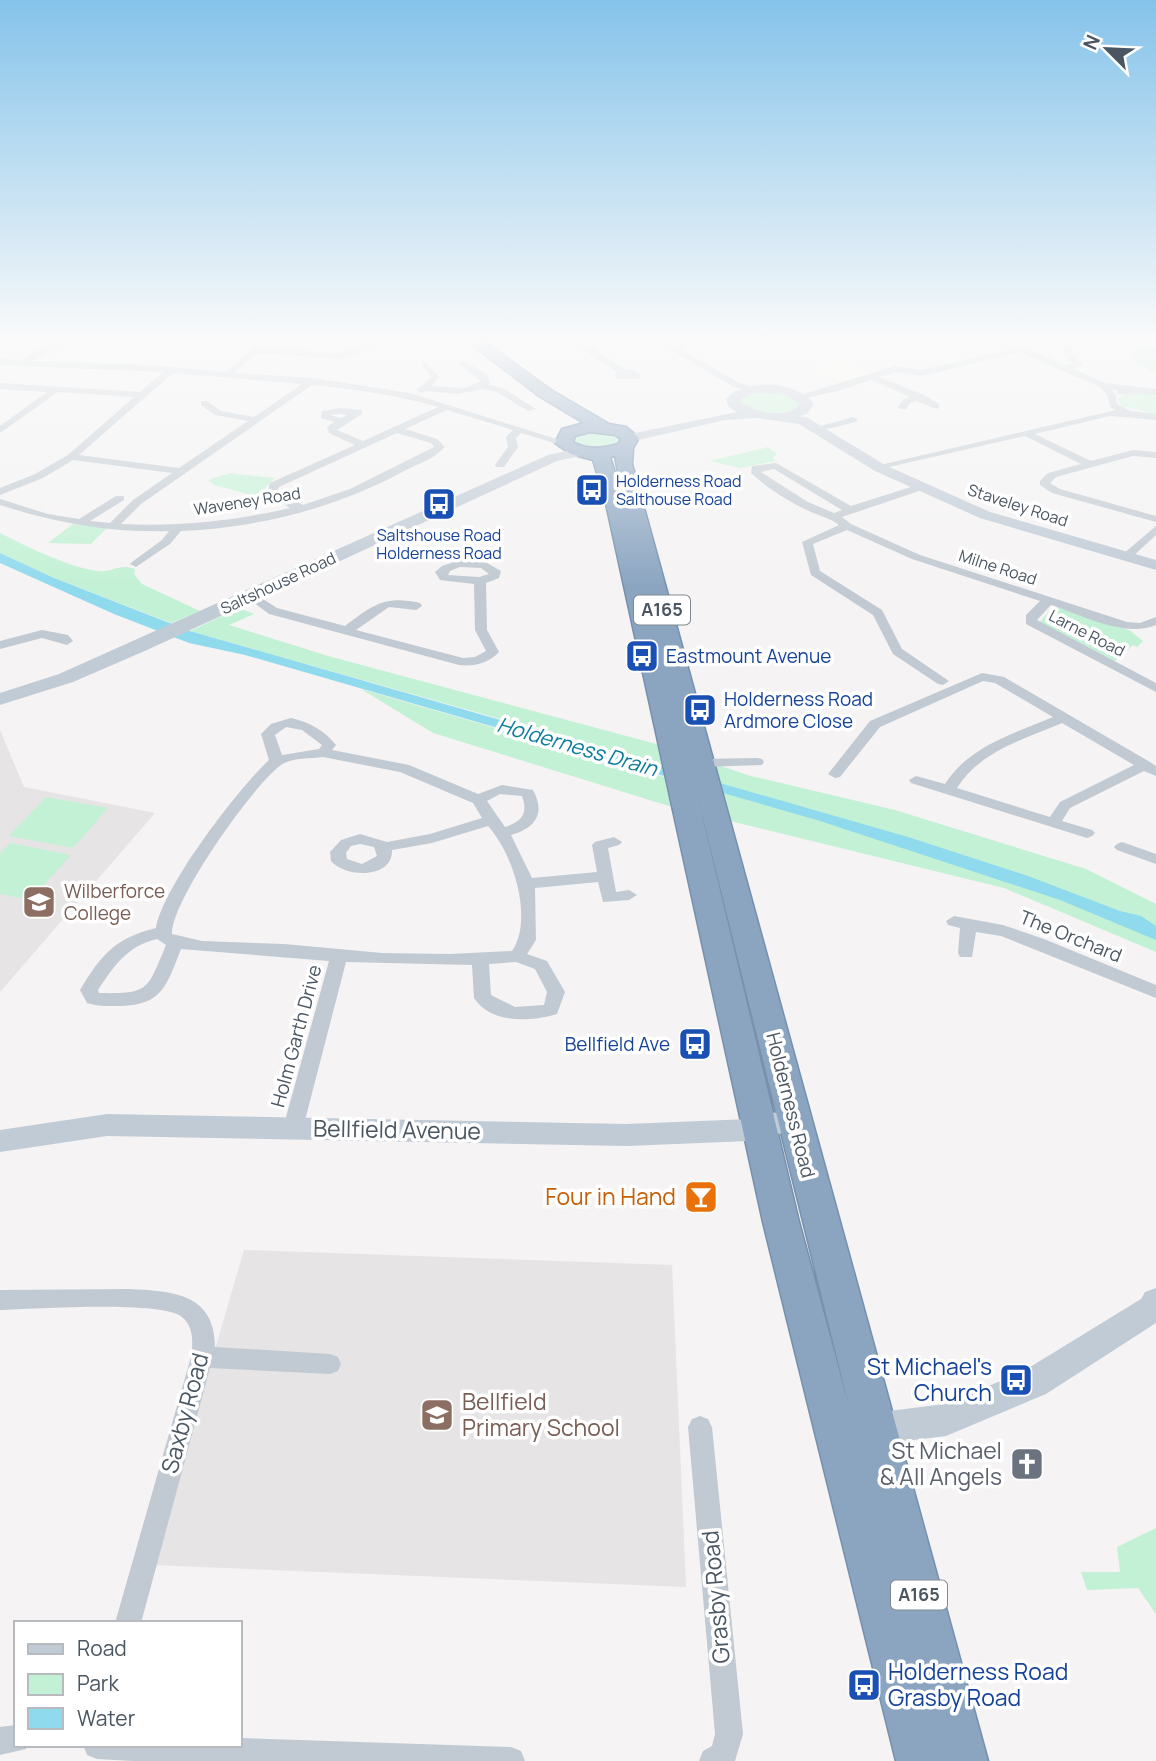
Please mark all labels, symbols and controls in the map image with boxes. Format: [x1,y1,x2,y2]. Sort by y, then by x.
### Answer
north arrow [1072,14,1142,84]
text: N [1077,31,1106,54]
place label: Holderness Road Salthouse Road [616,470,741,510]
bus stop icon: Holderness Road Salthouse Road [573,471,611,509]
street label: Staveley Road [965,478,1071,532]
street label: Waveney Road [192,482,302,520]
bus stop icon: Saltshouse Road Holderness Road [420,485,458,523]
place label: Saltshouse Road Holderness Road [376,524,502,564]
street label: Milne Road [956,544,1040,590]
street label: Saltshouse Road [217,547,339,619]
road number: A165 [634,596,690,624]
street label: Larne Road [1045,604,1129,662]
bus stop icon: Eastmount Avenue [623,637,661,675]
place label: Eastmount Avenue [666,643,831,669]
place label: Holderness Road Ardmore Close [724,686,873,734]
bus stop icon: Holderness Road Ardmore Close [681,691,719,729]
water label: Holderness Drain [494,710,662,783]
place label: Wilberforce College [64,878,165,926]
school or university icon: Wilberforce College [20,883,58,921]
street label: The Orchard [1016,904,1126,968]
street label: Holm Garth Drive [264,962,328,1110]
bus stop icon: Bellfield Ave [676,1025,714,1063]
street label: Holderness Road [760,1030,822,1180]
place label: Bellfield Ave [565,1031,670,1057]
street label: Bellfield Avenue [313,1112,481,1146]
bar icon: Four in Hand [682,1178,720,1216]
place label: Four in Hand [545,1180,676,1212]
street label: Saxby Road [153,1349,215,1476]
place label: St Michael's Church [867,1350,992,1408]
bus stop icon: St Michael's Church [997,1361,1035,1399]
place label: Bellfield Primary School [462,1385,620,1443]
school or university icon: Bellfield Primary School [418,1396,456,1434]
place label: St Michael & All Angels [880,1434,1002,1492]
church icon: St Michael & All Angels [1008,1445,1046,1483]
street label: Grasby Road [693,1529,737,1665]
road number: A165 [891,1580,947,1610]
legend [14,1621,242,1747]
text: Road [77,1634,127,1662]
place label: Holderness Road Grasby Road [888,1655,1068,1713]
bus stop icon: Holderness Road Grasby Road [845,1666,883,1704]
text: Park [77,1669,119,1697]
text: Water [77,1704,136,1732]

